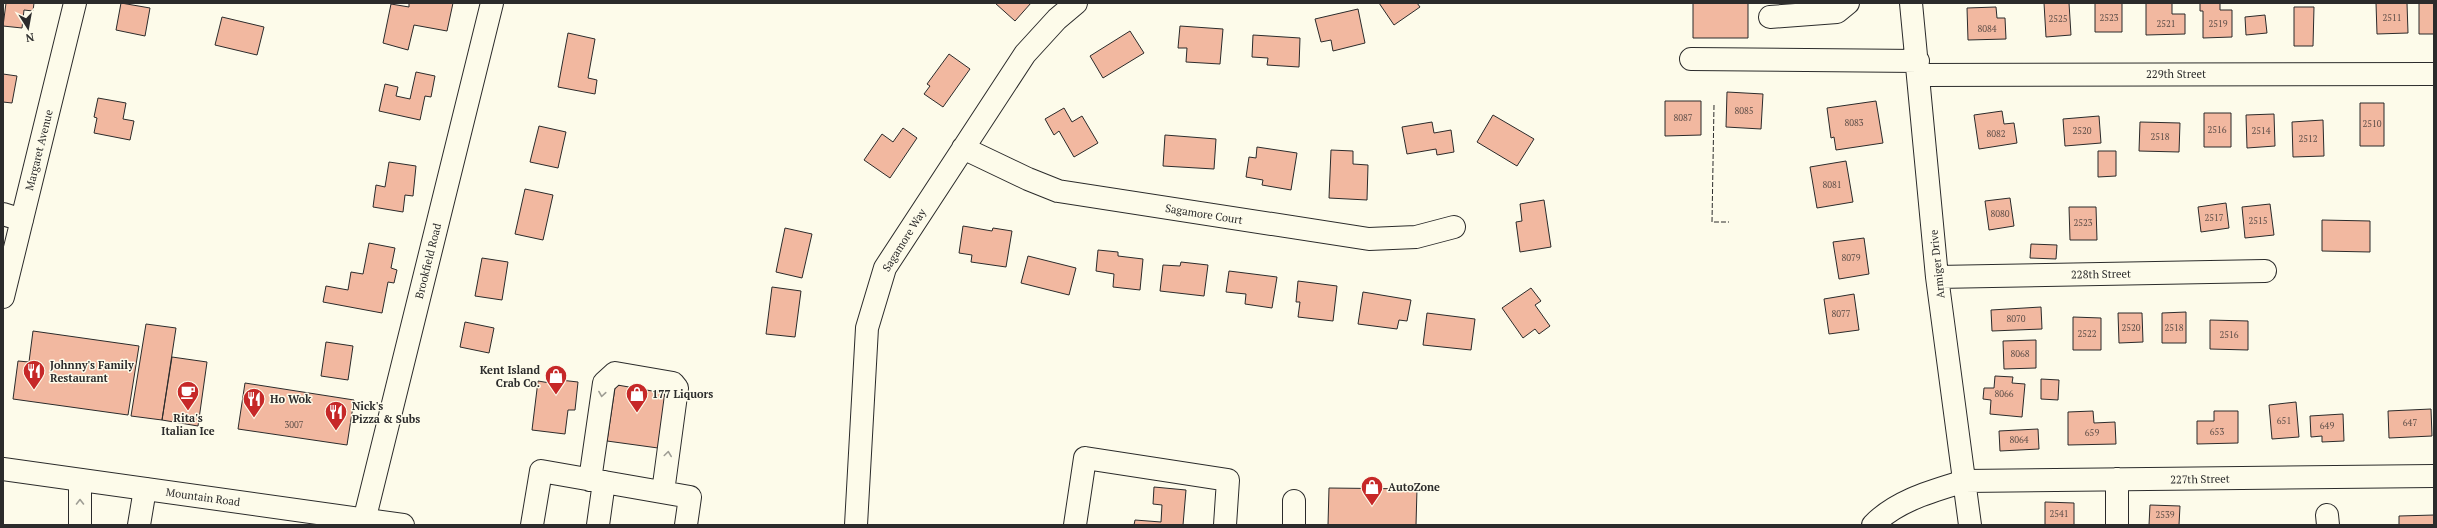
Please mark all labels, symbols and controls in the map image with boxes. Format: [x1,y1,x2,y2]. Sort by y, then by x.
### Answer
north arrow [8,8,48,48]
house number: 2523 [2099,12,2119,24]
house number: 2511 [2382,12,2402,24]
house number: 2525 [2048,13,2068,25]
house number: 2521 [2156,18,2176,30]
house number: 2519 [2208,18,2228,30]
house number: 8084 [1977,23,1997,35]
text: N [24,30,35,46]
street label: 229th Street [2146,67,2206,81]
house number: 8085 [1734,105,1754,117]
street label: Margaret Avenue [22,108,56,192]
house number: 8087 [1673,112,1693,124]
house number: 8083 [1844,117,1864,129]
house number: 2510 [2362,118,2382,130]
house number: 2516 [2207,124,2227,136]
house number: 2520 [2072,125,2092,137]
house number: 2514 [2251,125,2271,137]
house number: 8082 [1986,128,2006,140]
house number: 2518 [2150,131,2170,143]
house number: 2512 [2298,133,2318,145]
house number: 8081 [1822,179,1842,191]
street label: Sagamore Court [1164,201,1244,227]
street label: Sagamore Way [879,206,929,274]
house number: 8080 [1990,208,2010,220]
house number: 2517 [2204,212,2224,224]
house number: 2515 [2248,215,2268,227]
house number: 2523 [2073,217,2093,229]
street label: Brookfield Road [412,222,444,300]
street label: Armiger Drive [1926,229,1948,299]
house number: 8079 [1841,252,1861,264]
street label: 228th Street [2071,266,2131,282]
house number: 8077 [1831,308,1851,320]
house number: 8070 [2006,313,2026,325]
house number: 2520 [2121,322,2141,334]
house number: 2518 [2164,322,2184,334]
house number: 2522 [2077,328,2097,340]
house number: 2516 [2219,329,2239,341]
house number: 8068 [2010,348,2030,360]
restaurant icon: Johnny's Family Restaurant [21,358,47,391]
place label: Johnny's Family Restaurant [50,358,134,385]
place label: Kent Island Crab Co. [480,363,540,390]
shop icon: Kent Island Crab Co. [543,363,569,396]
cafe icon: Rita's Italian Ice [175,379,201,412]
shop icon: 177 Liquors [624,381,650,414]
restaurant icon: Ho Wok [241,386,267,419]
place label: 177 Liquors [652,387,713,401]
house number: 8066 [1994,388,2014,400]
one-way arrow [598,391,607,397]
place label: Ho Wok [270,392,312,406]
restaurant icon: Nick's Pizza & Subs [323,399,349,432]
place label: Nick's Pizza & Subs [352,399,420,426]
place label: Rita's Italian Ice [161,411,215,438]
house number: 651 [2277,415,2291,427]
house number: 647 [2403,417,2417,429]
house number: 3007 [284,419,304,431]
house number: 649 [2320,420,2334,432]
house number: 653 [2210,426,2224,438]
house number: 659 [2085,427,2099,439]
house number: 8064 [2009,434,2029,446]
one-way arrow [663,450,672,457]
street label: 227th Street [2170,471,2230,487]
shop icon: AutoZone [1359,474,1385,507]
place label: AutoZone [1388,480,1440,494]
street label: Mountain Road [165,485,241,509]
one-way arrow [76,499,84,505]
house number: 2541 [2049,508,2069,520]
house number: 2539 [2155,509,2175,521]

